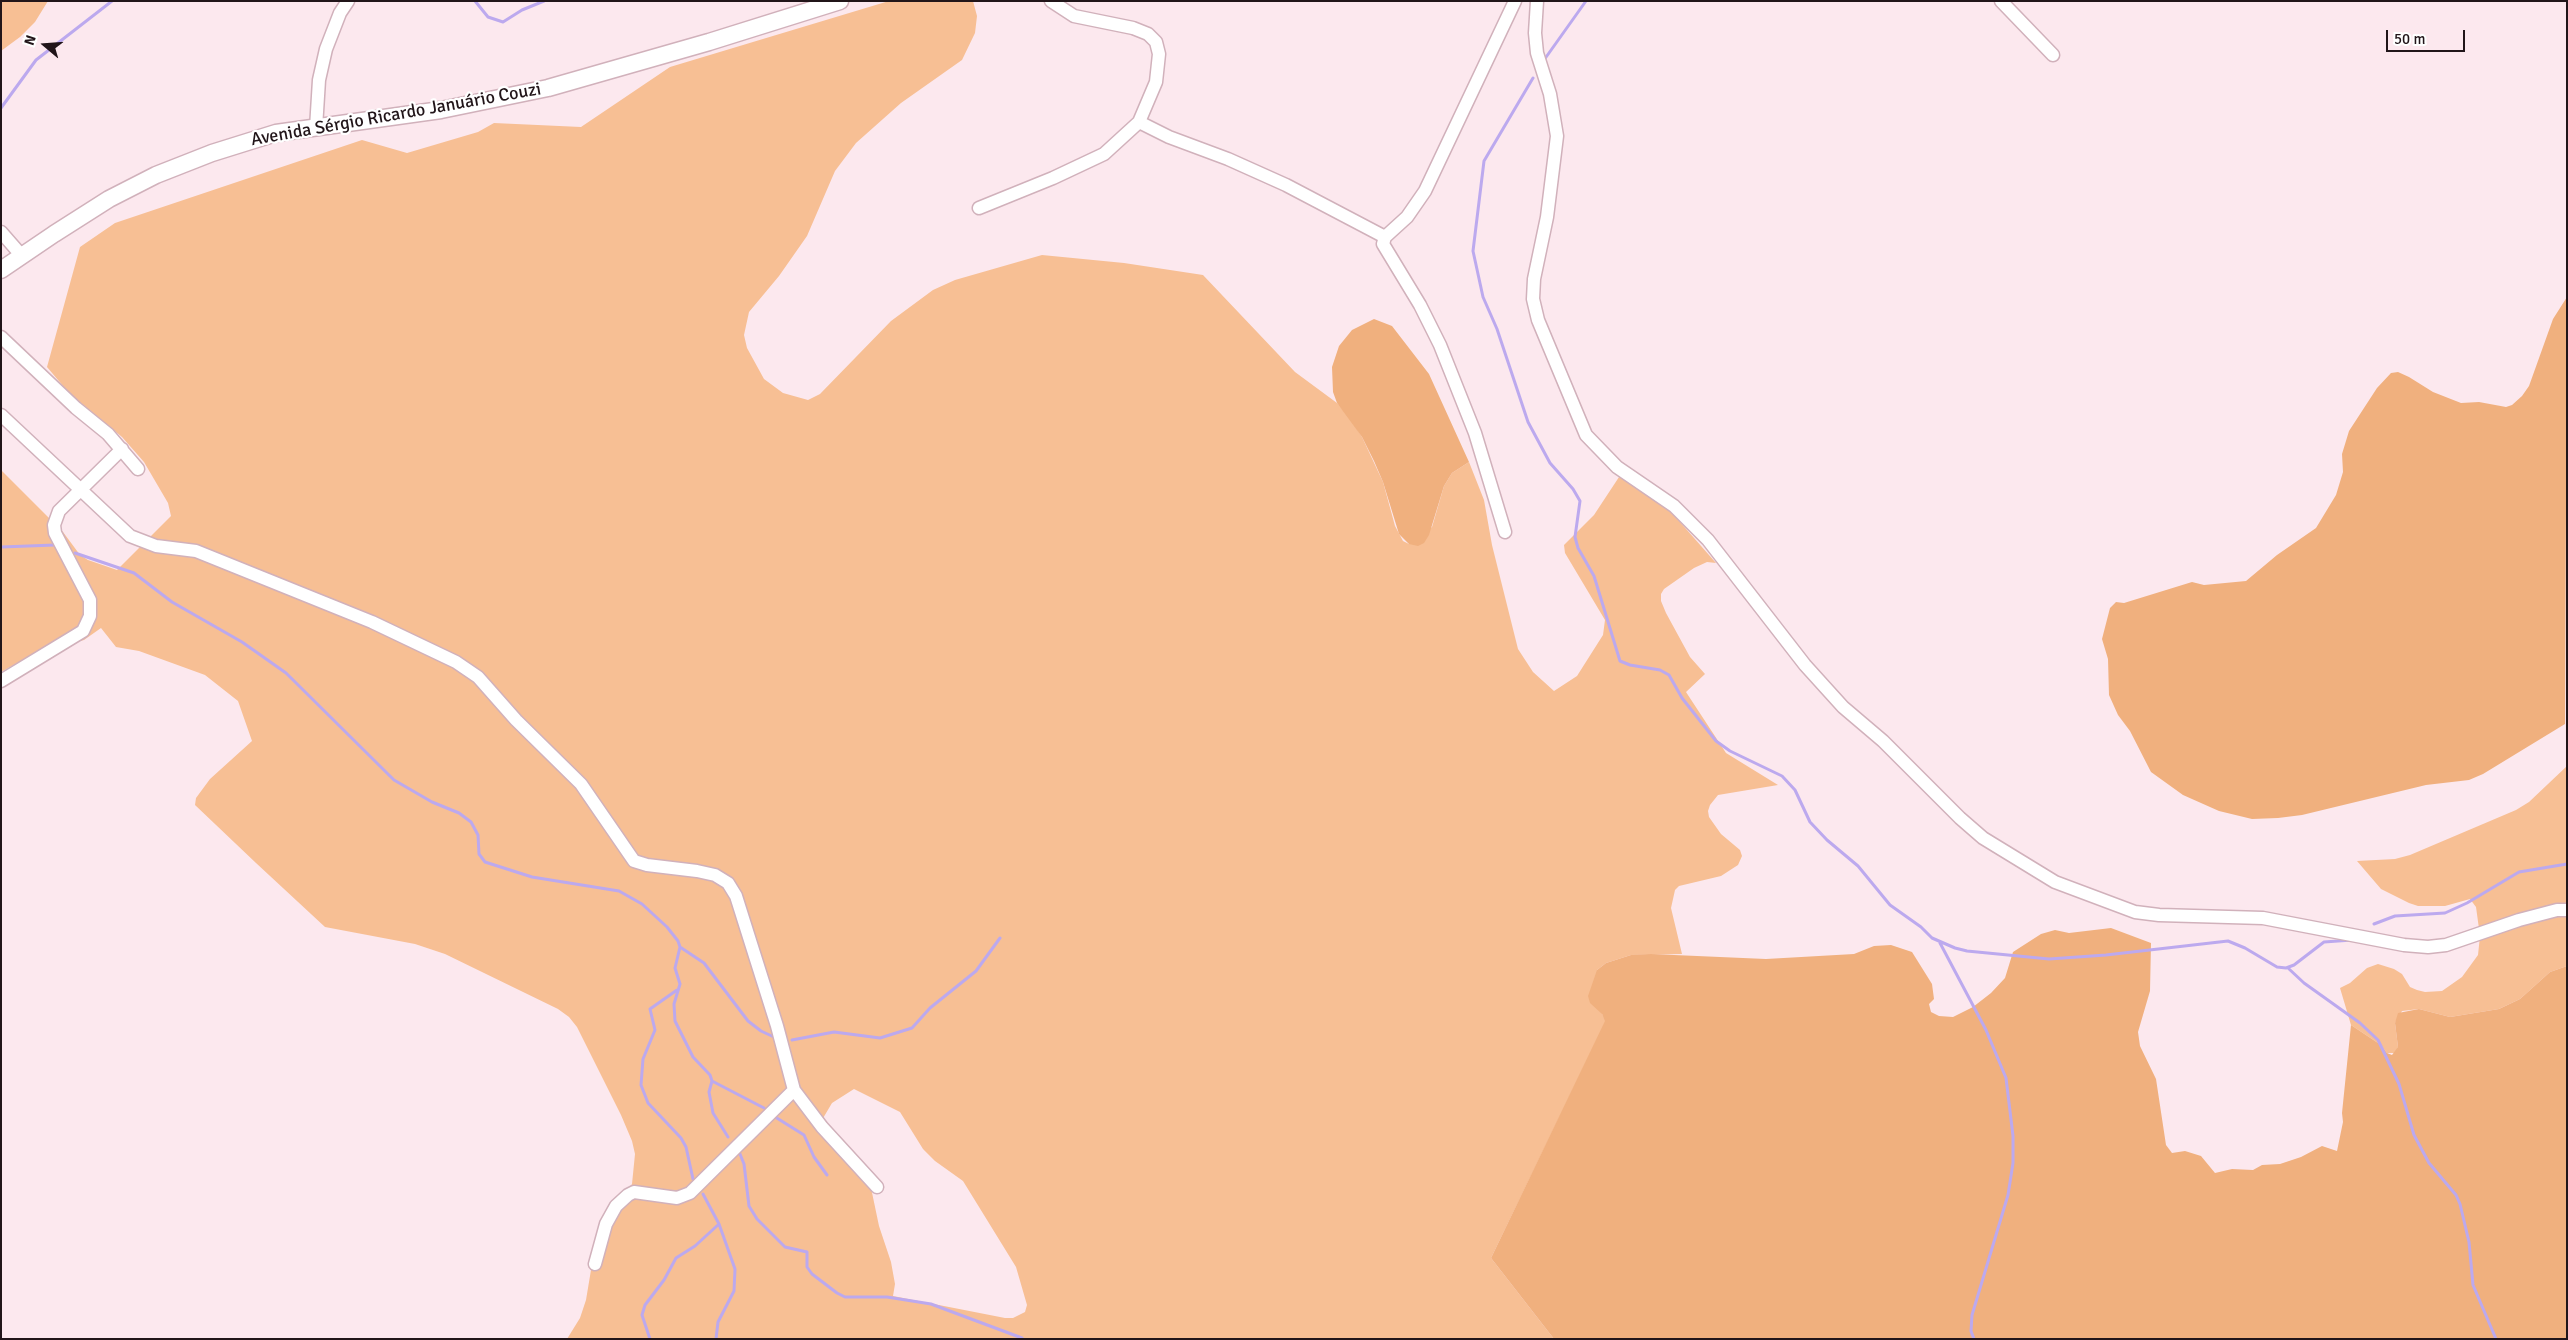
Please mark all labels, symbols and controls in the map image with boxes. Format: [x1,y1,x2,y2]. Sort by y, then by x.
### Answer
north arrow [20,20,70,70]
scale bar [2388,20,2467,52]
text: 50 m [2394,30,2425,48]
text: N [21,33,40,47]
street label: Avenida Sérgio Ricardo Januário Couzi [249,79,543,151]

